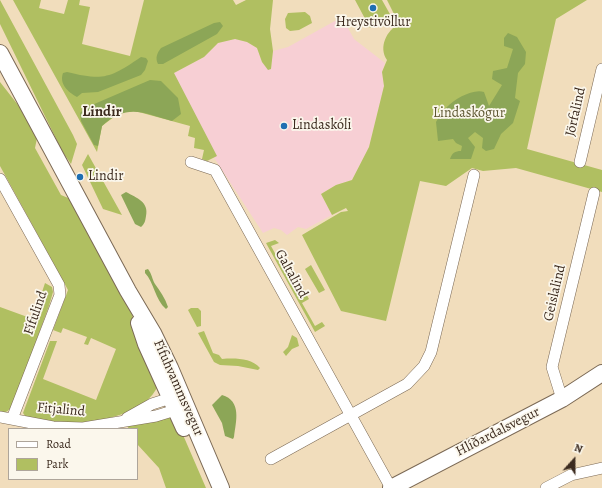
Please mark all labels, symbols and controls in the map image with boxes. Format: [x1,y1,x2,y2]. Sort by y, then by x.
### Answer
marker: Hreystivöllur [368,3,378,13]
place label: Hreystivöllur [335,15,411,31]
street label: Jörfalind [562,86,590,138]
district label: Lindir [82,103,122,121]
park label: Lindaskógur [433,106,505,122]
place label: Lindaskóli [292,118,351,134]
marker: Lindaskóli [279,121,289,131]
place label: Lindir [88,169,124,185]
marker: Lindir [75,172,85,182]
street label: Galtalind [271,247,311,301]
street label: Geislalind [540,263,570,323]
street label: Fífulind [21,289,51,337]
street label: Fífuhvammsvegur [149,337,207,439]
street label: Fitjalind [36,400,86,420]
street label: Hlíðardalsvegur [453,404,543,460]
legend [8,428,138,480]
text: Road [46,436,71,452]
north arrow [554,440,594,480]
text: N [572,440,585,457]
text: Park [46,456,69,472]

